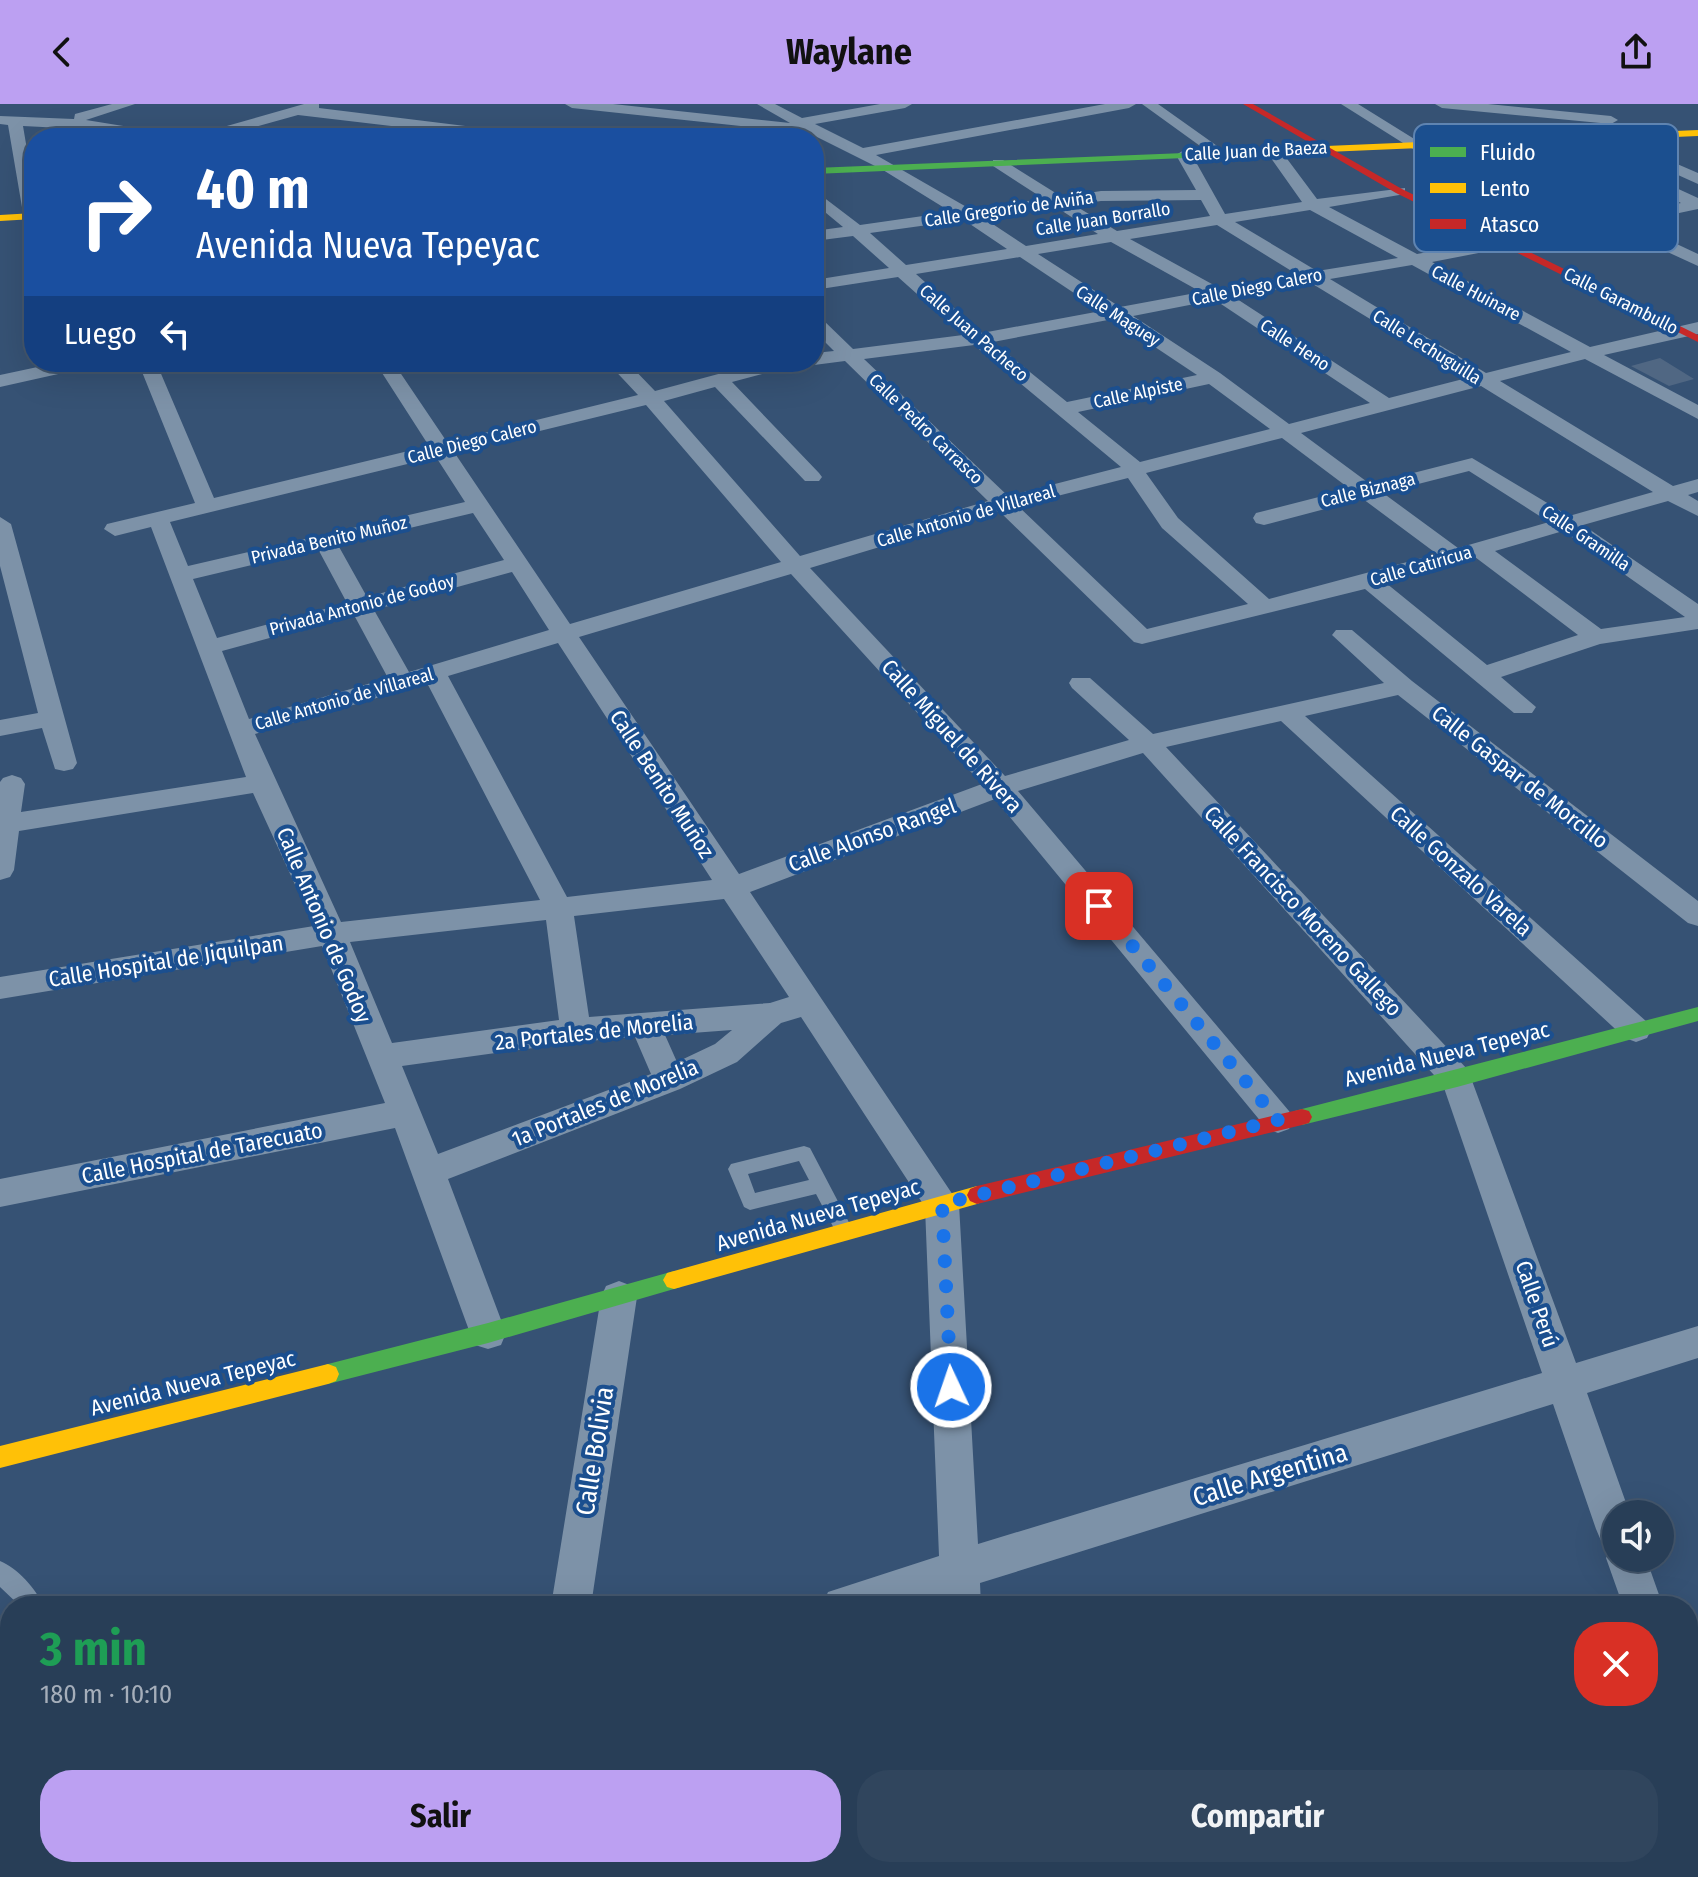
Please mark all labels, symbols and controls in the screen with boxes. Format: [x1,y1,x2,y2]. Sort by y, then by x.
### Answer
icon: back [40,30,84,74]
text: Waylane [786,30,912,74]
icon: share [1614,30,1658,74]
legend [1414,124,1678,252]
street label: Calle Juan de Baeza [1184,136,1328,166]
text: Fluido [1480,139,1536,166]
text: 40 m [196,156,310,223]
icon: right [64,160,168,264]
text: Lento [1480,175,1530,202]
street label: Calle Gregorio de Aviña [923,186,1095,232]
street label: Calle Juan Borrallo [1034,198,1172,240]
text: Atasco [1480,211,1539,238]
text: Avenida Nueva Tepeyac [196,224,540,268]
street label: Calle Huinare [1428,260,1525,326]
street label: Calle Garambullo [1560,263,1682,339]
street label: Calle Diego Calero [1190,264,1324,310]
street label: Calle Juan Pacheco [915,280,1033,386]
street label: Calle Maguey [1072,281,1164,351]
street label: Calle Lechuguilla [1369,305,1485,389]
icon: left [153,312,197,356]
street label: Calle Heno [1256,314,1334,376]
text: Luego [64,316,137,352]
street label: Calle Pedro Carrasco [864,369,988,489]
street label: Calle Alpiste [1091,373,1185,413]
street label: Calle Diego Calero [405,415,539,469]
street label: Calle Biznaga [1318,468,1418,512]
street label: Calle Antonio de Villareal [874,480,1058,552]
street label: Calle Gramilla [1538,500,1634,576]
street label: Privada Benito Muñoz [249,511,409,569]
street label: Calle Catiricua [1368,541,1475,591]
street label: Privada Antonio de Godoy [267,570,457,640]
street label: Calle Miguel de Rivera [876,654,1028,818]
street label: Calle Antonio de Villareal [252,663,436,735]
street label: Calle Gaspar de Morcillo [1426,700,1614,854]
street label: Calle Benito Muñoz [604,705,720,864]
street label: Calle Alonso Rangel [784,792,960,878]
street label: Calle Francisco Moreno Gallego [1198,800,1408,1022]
street label: Calle Gonzalo Varela [1384,800,1538,942]
street label: Calle Antonio de Godoy [271,823,377,1027]
pin [1065,872,1133,940]
icon: arrive [1077,884,1121,928]
street label: Calle Hospital de Jiquilpan [47,929,285,993]
street label: 2a Portales de Morelia [493,1008,695,1056]
street label: Avenida Nueva Tepeyac [1342,1015,1553,1093]
street label: 1a Portales de Morelia [508,1053,702,1153]
street label: Calle Hospital de Tarecuato [79,1116,325,1190]
street label: Avenida Nueva Tepeyac [713,1173,923,1257]
street label: Calle Perú [1510,1257,1564,1351]
street label: Avenida Nueva Tepeyac [88,1344,299,1422]
position arrow [909,1345,993,1429]
street label: Calle Bolivia [570,1384,620,1518]
street label: Calle Argentina [1189,1437,1351,1513]
map controls [1602,1500,1674,1572]
button: sound [1602,1500,1674,1572]
text: 3 min [40,1620,147,1678]
button: close [1574,1622,1658,1706]
text: 180 m · 10:10 [40,1679,172,1710]
button: Salir [40,1770,841,1862]
button: Compartir [857,1770,1658,1862]

